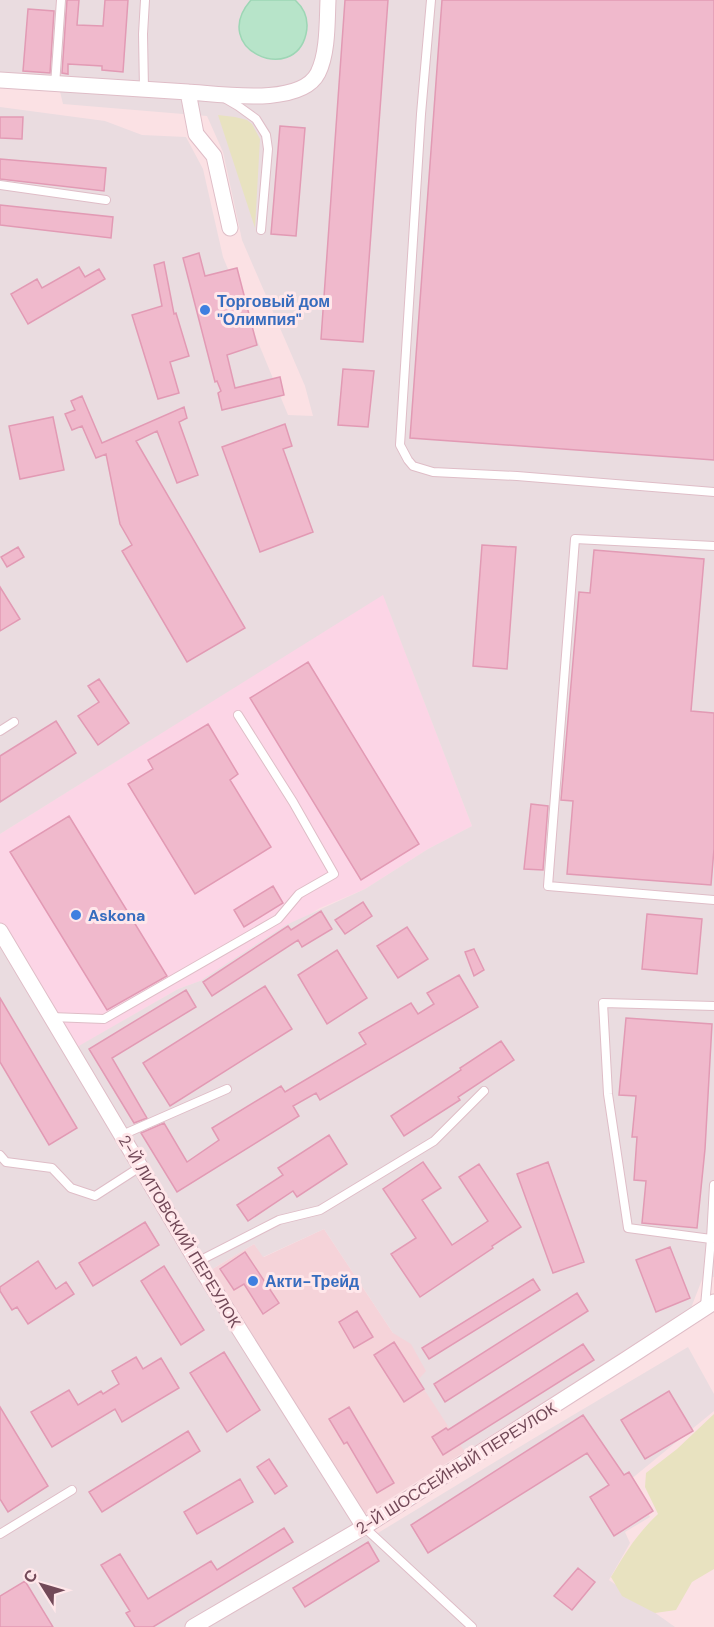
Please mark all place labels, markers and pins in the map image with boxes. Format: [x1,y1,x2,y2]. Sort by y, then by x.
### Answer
place label: Торговый дом "Олимпия" [217,291,330,330]
marker: Торговый дом "Олимпия" [198,303,212,317]
place label: Askona [88,905,145,926]
marker: Askona [69,908,83,922]
place label: Акти-Трейд [265,1271,359,1292]
marker: Акти-Трейд [246,1274,260,1288]

